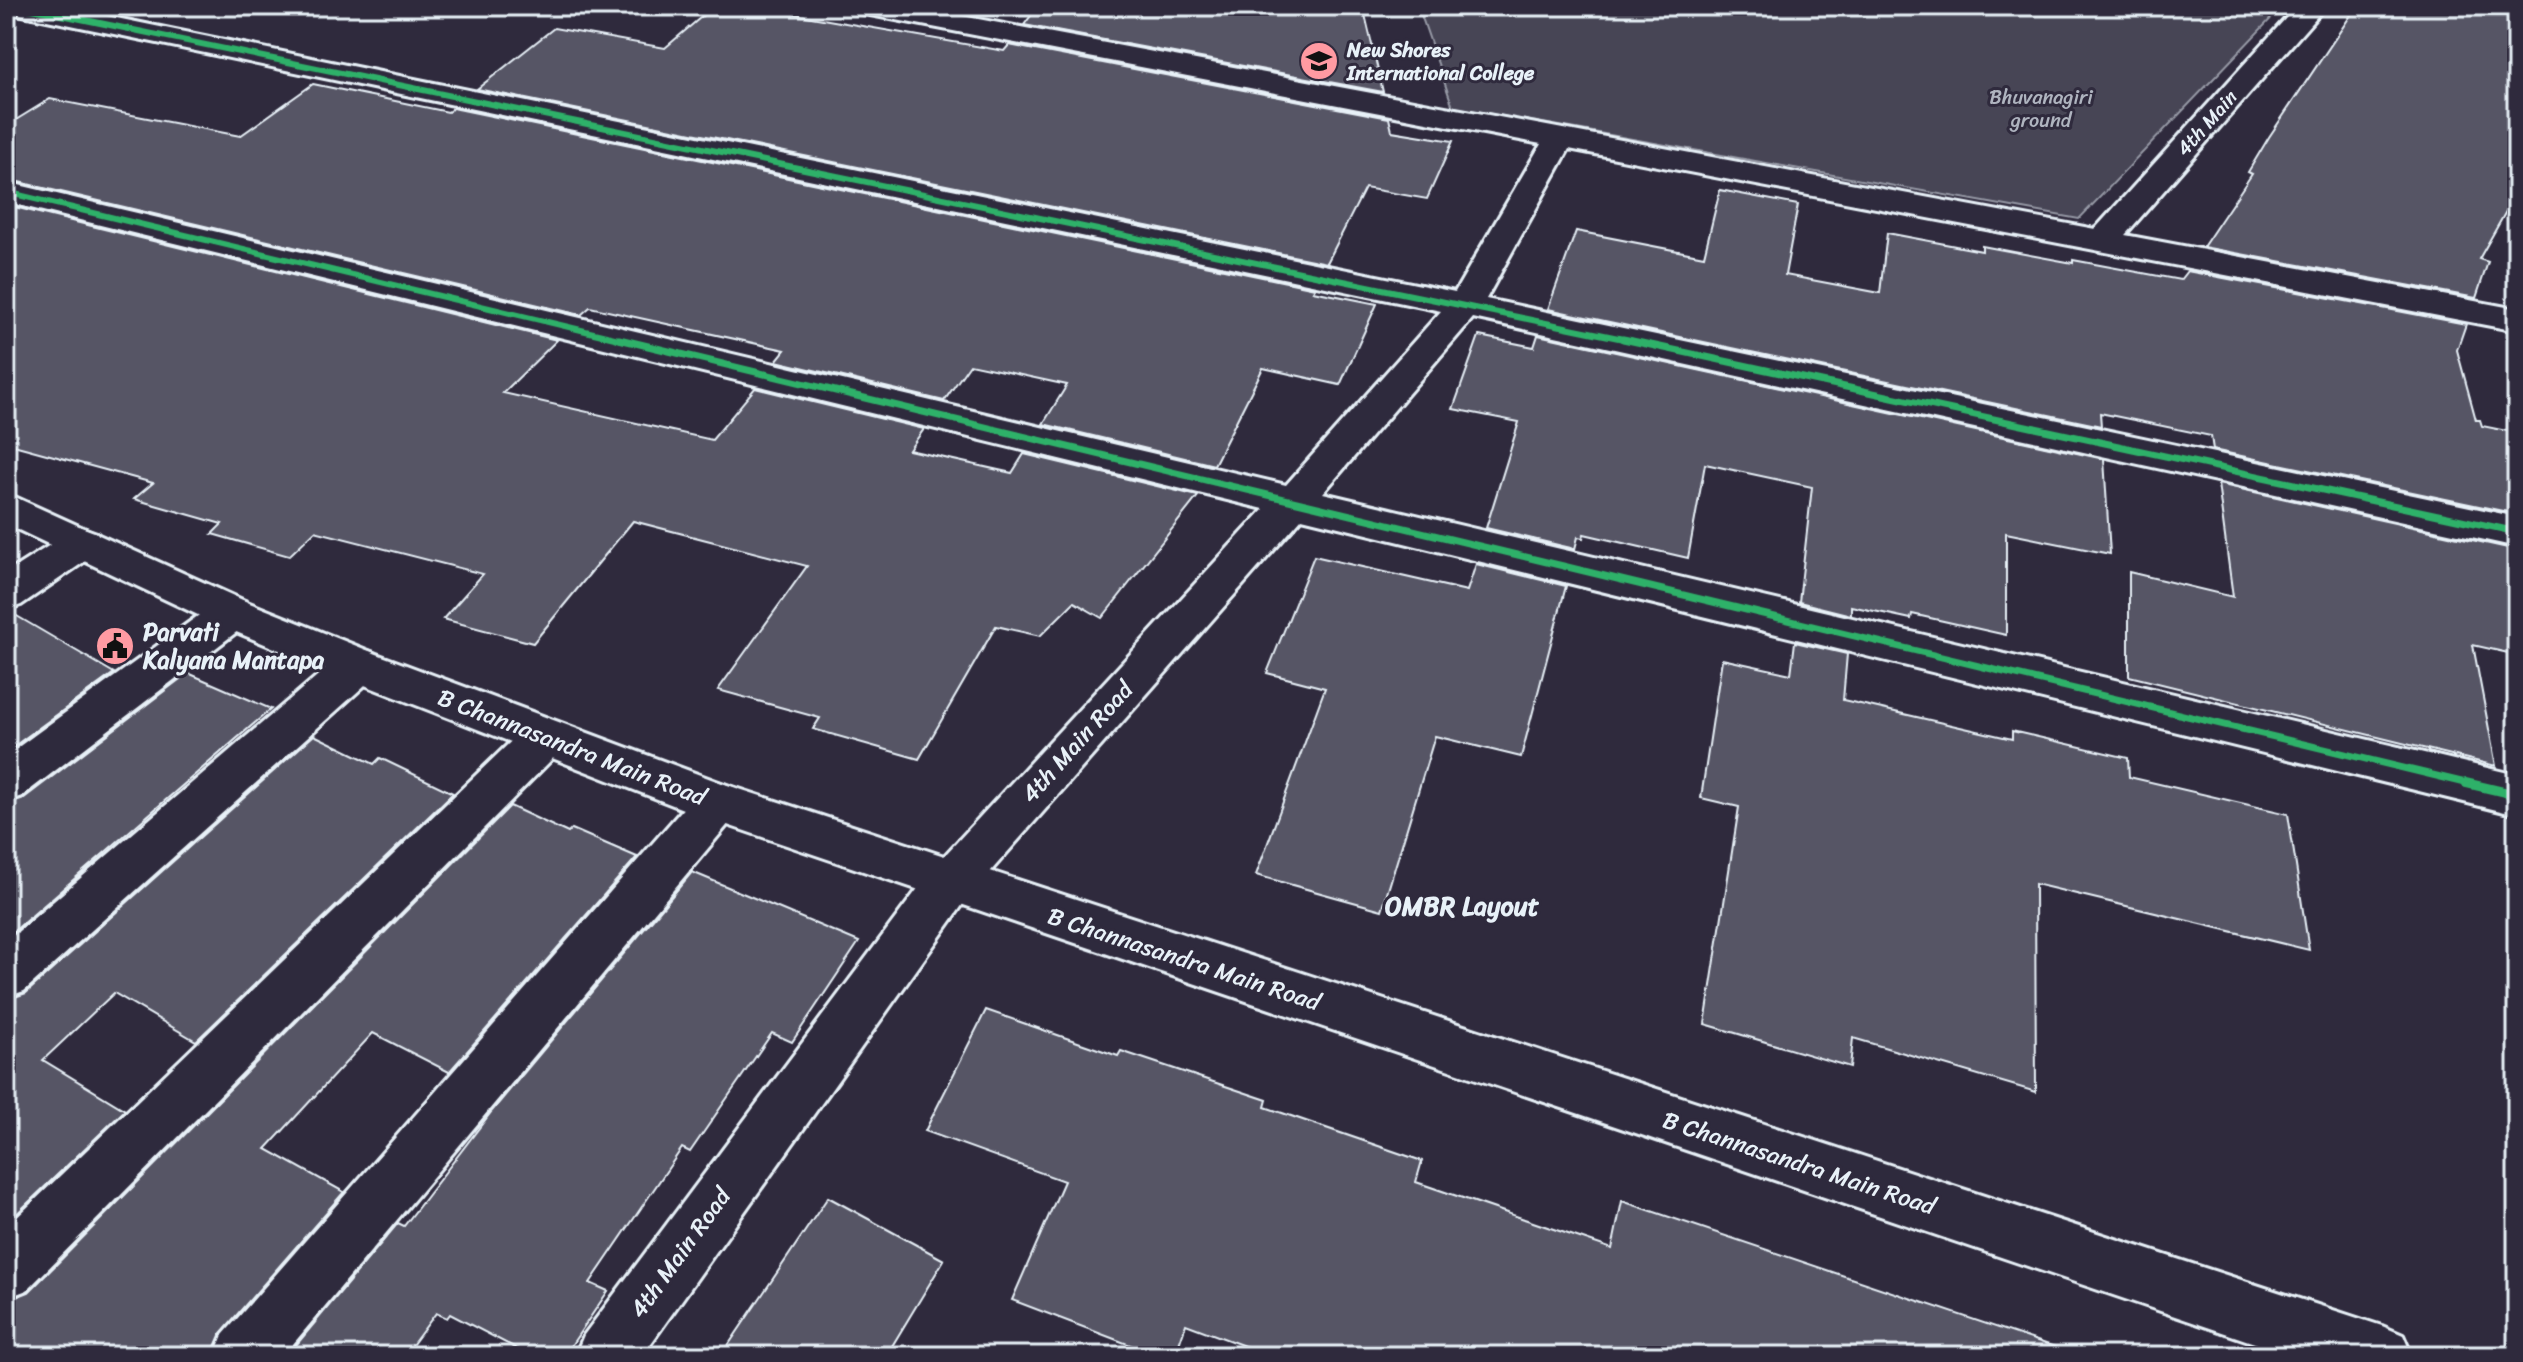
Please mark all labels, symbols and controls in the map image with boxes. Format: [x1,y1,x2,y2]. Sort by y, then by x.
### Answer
place label: New Shores International College [1346,33,1535,91]
school or university icon: New Shores International College [1298,40,1340,82]
park label: Bhuvanagiri ground [1989,80,2094,138]
street label: 4th Main [2167,82,2247,164]
place label: Parvati Kalyana Mantapa [142,611,325,681]
public building icon: Parvati Kalyana Mantapa [94,625,136,667]
street label: 4th Main Road [1010,669,1145,813]
street label: B Channasandra Main Road [432,676,714,818]
district label: OMBR Layout [1385,883,1540,929]
street label: B Channasandra Main Road [1042,895,1327,1023]
street label: B Channasandra Main Road [1657,1099,1942,1227]
street label: 4th Main Road [618,1177,743,1327]

